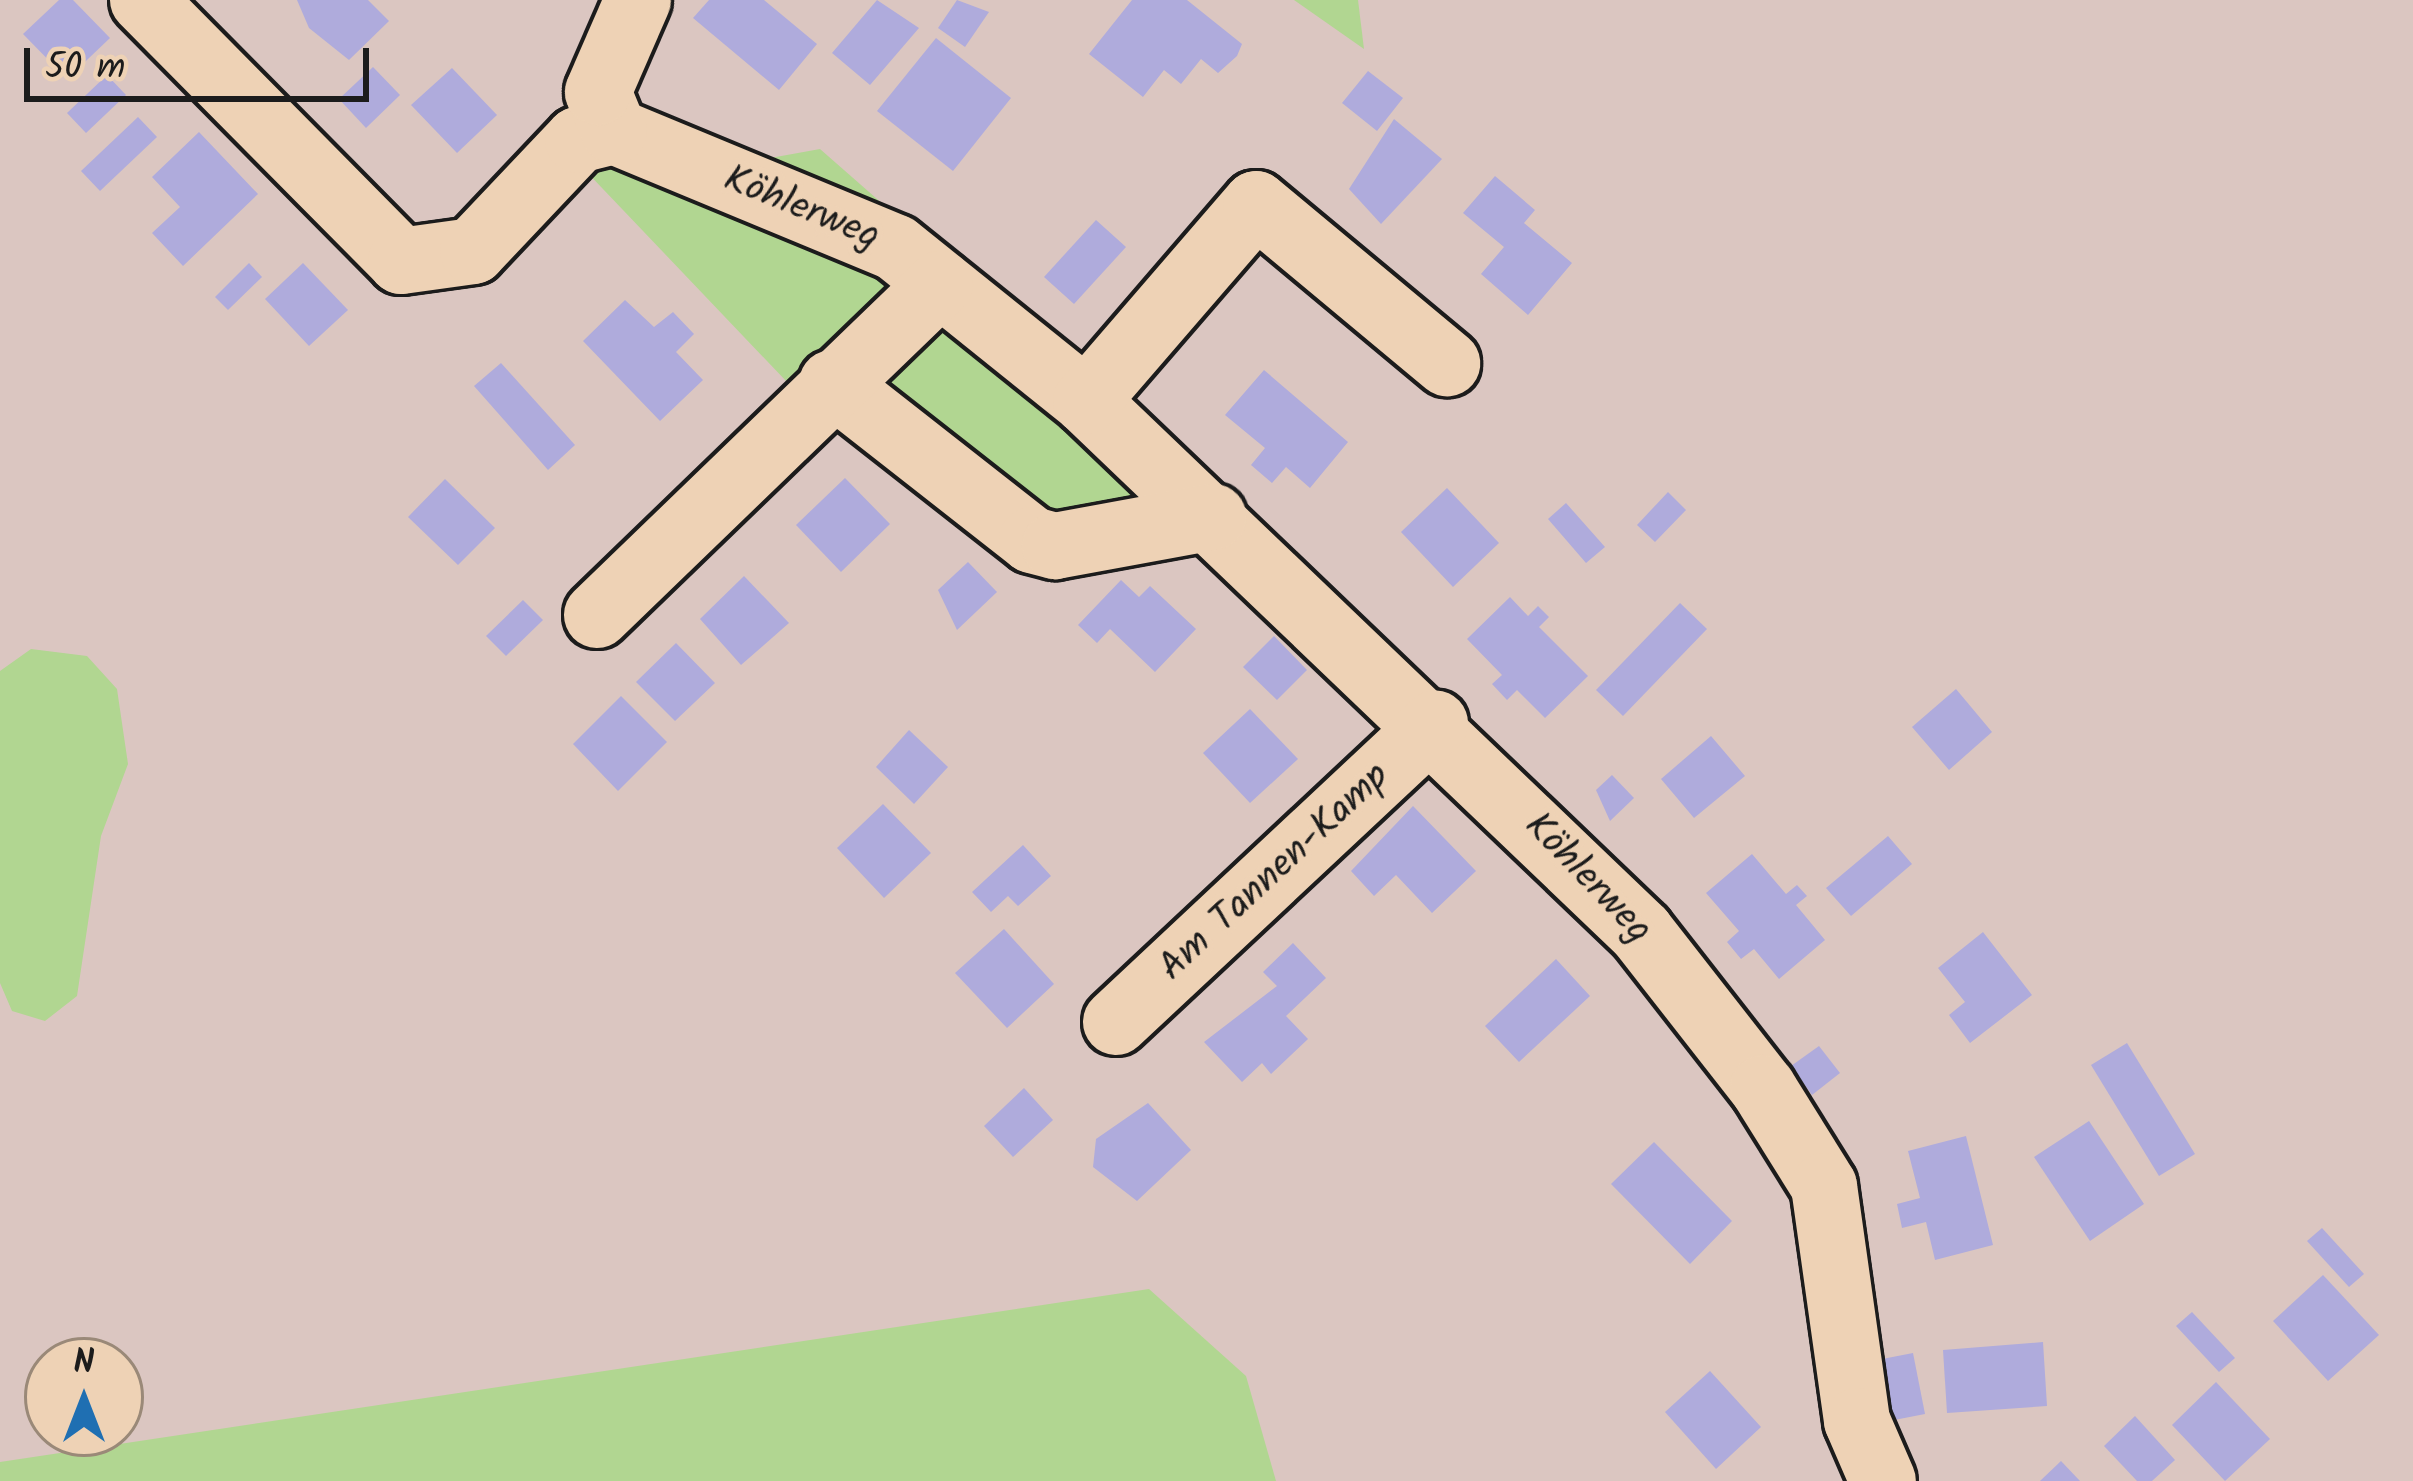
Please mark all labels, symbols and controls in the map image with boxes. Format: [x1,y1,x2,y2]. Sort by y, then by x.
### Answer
scale bar [30,24,375,98]
text: 50 m [45,40,125,97]
street label: Köhlerweg [716,157,886,261]
street label: Am Tannen-Kamp [1150,754,1400,992]
street label: Köhlerweg [1513,804,1661,954]
north arrow [24,1337,144,1457]
text: N [74,1337,94,1390]

